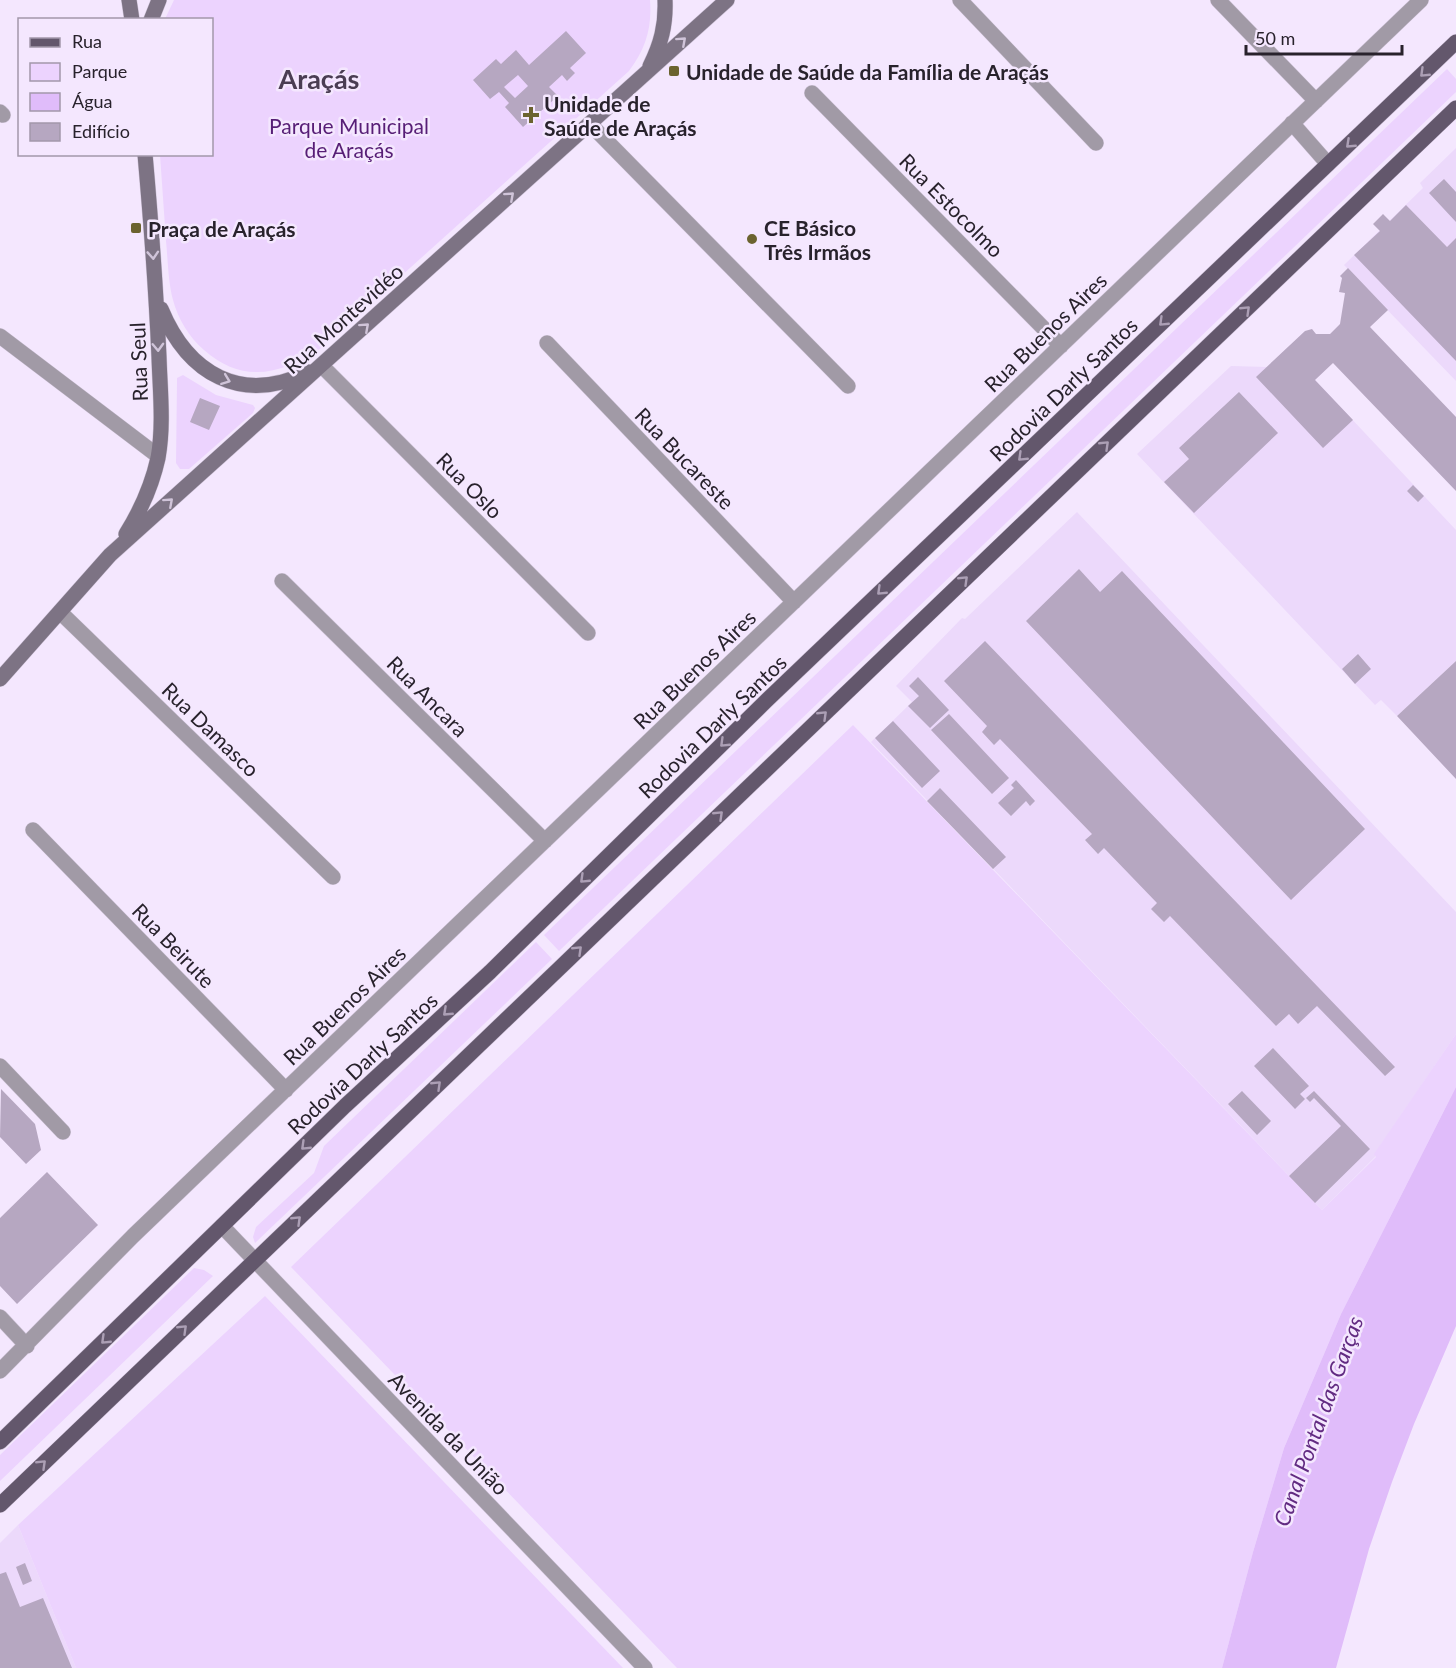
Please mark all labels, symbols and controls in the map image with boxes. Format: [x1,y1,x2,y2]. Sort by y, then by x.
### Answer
legend [18,18,213,156]
scale bar [1246,18,1402,56]
text: 50 m [1255,27,1295,49]
text: Rua [72,30,102,52]
one-way arrow [675,37,686,48]
place label: Unidade de Saúde da Família de Araçás [686,59,1049,84]
text: Parque [72,60,127,82]
district label: Araçás [278,62,359,95]
marker: Unidade de Saúde da Família de Araçás [667,64,681,78]
one-way arrow [1421,66,1431,77]
text: Água [72,90,113,112]
place label: Unidade de Saúde de Araçás [544,91,697,140]
marker: Unidade de Saúde de Araçás [522,106,540,124]
park label: Parque Municipal de Araçás [269,113,429,162]
text: Edifício [72,120,130,142]
one-way arrow [1346,137,1357,148]
street label: Rua Estocolmo [895,148,1009,262]
one-way arrow [503,192,514,203]
place label: CE Básico Três Irmãos [764,215,871,264]
place label: Praça de Araçás [148,216,296,241]
marker: Praça de Araçás [129,221,143,235]
marker: CE Básico Três Irmãos [745,232,759,246]
one-way arrow [146,250,159,259]
street label: Rua Montevidéo [278,258,408,378]
street label: Rua Buenos Aires [979,267,1111,397]
one-way arrow [1239,306,1249,317]
street label: Rodovia Darly Santos [984,312,1142,466]
one-way arrow [1160,315,1170,326]
street label: Rua Seul [124,322,152,402]
one-way arrow [358,323,369,334]
one-way arrow [152,342,165,351]
one-way arrow [220,373,231,386]
street label: Rua Bucareste [630,402,740,514]
one-way arrow [1098,441,1108,452]
street label: Rua Oslo [432,447,508,523]
one-way arrow [1019,449,1030,460]
one-way arrow [162,498,173,509]
one-way arrow [958,576,968,587]
one-way arrow [878,584,889,595]
street label: Rua Buenos Aires [628,604,760,734]
street label: Rodovia Darly Santos [633,649,791,803]
street label: Rua Ancara [382,650,474,742]
street label: Rua Damasco [157,677,265,781]
one-way arrow [817,711,827,722]
one-way arrow [720,736,730,747]
one-way arrow [712,811,722,822]
one-way arrow [581,872,592,883]
street label: Rua Beirute [128,898,220,992]
street label: Rua Buenos Aires [278,940,410,1070]
one-way arrow [571,946,582,957]
street label: Rodovia Darly Santos [282,987,442,1139]
one-way arrow [443,1005,453,1016]
one-way arrow [431,1081,441,1092]
one-way arrow [301,1138,312,1149]
one-way arrow [290,1217,301,1228]
water label: Canal Pontal das Garças [1267,1312,1369,1530]
one-way arrow [176,1325,186,1336]
one-way arrow [101,1333,111,1344]
street label: Avenida da União [384,1366,514,1500]
one-way arrow [36,1460,46,1471]

